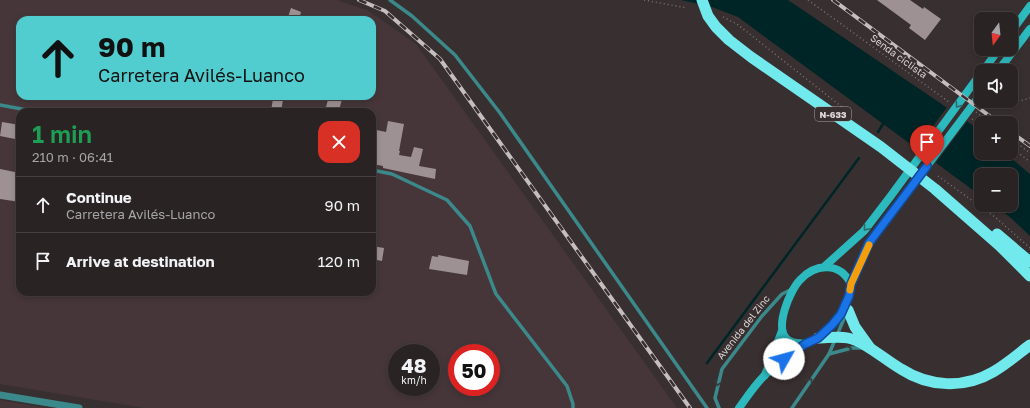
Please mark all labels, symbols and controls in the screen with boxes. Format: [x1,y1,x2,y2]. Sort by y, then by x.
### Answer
north arrow [974,12,1018,56]
map controls [974,12,1018,212]
text: 90 m [98,30,165,63]
street label: Senda ciclista [868,31,930,81]
icon: ahead [32,32,84,84]
text: Carretera Avilés-Luanco [98,64,305,86]
button: sound [974,64,1018,108]
one-way arrow [955,101,963,108]
road number: N-633 [815,107,851,121]
button: + [974,116,1018,160]
text: 1 min [32,119,92,148]
button: close [318,121,360,163]
pin [910,125,944,166]
icon: arrive [916,131,938,153]
text: 210 m · 06:41 [32,149,113,165]
button: − [974,168,1018,212]
text: Continue [66,188,132,206]
icon: ahead [32,194,54,216]
text: 90 m [325,196,360,214]
text: Carretera Avilés-Luanco [66,206,215,222]
one-way arrow [863,223,870,230]
icon: arrive [32,250,54,272]
text: Arrive at destination [66,252,215,270]
text: 120 m [318,252,360,270]
street label: Avenida del Zinc [714,292,772,362]
position arrow [763,338,805,380]
speed limit sign: 50 [448,344,500,396]
one-way arrow [846,345,852,354]
text: 48 [401,353,427,377]
text: km/h [401,374,427,386]
one-way arrow [805,378,813,385]
one-way arrow [715,380,723,386]

